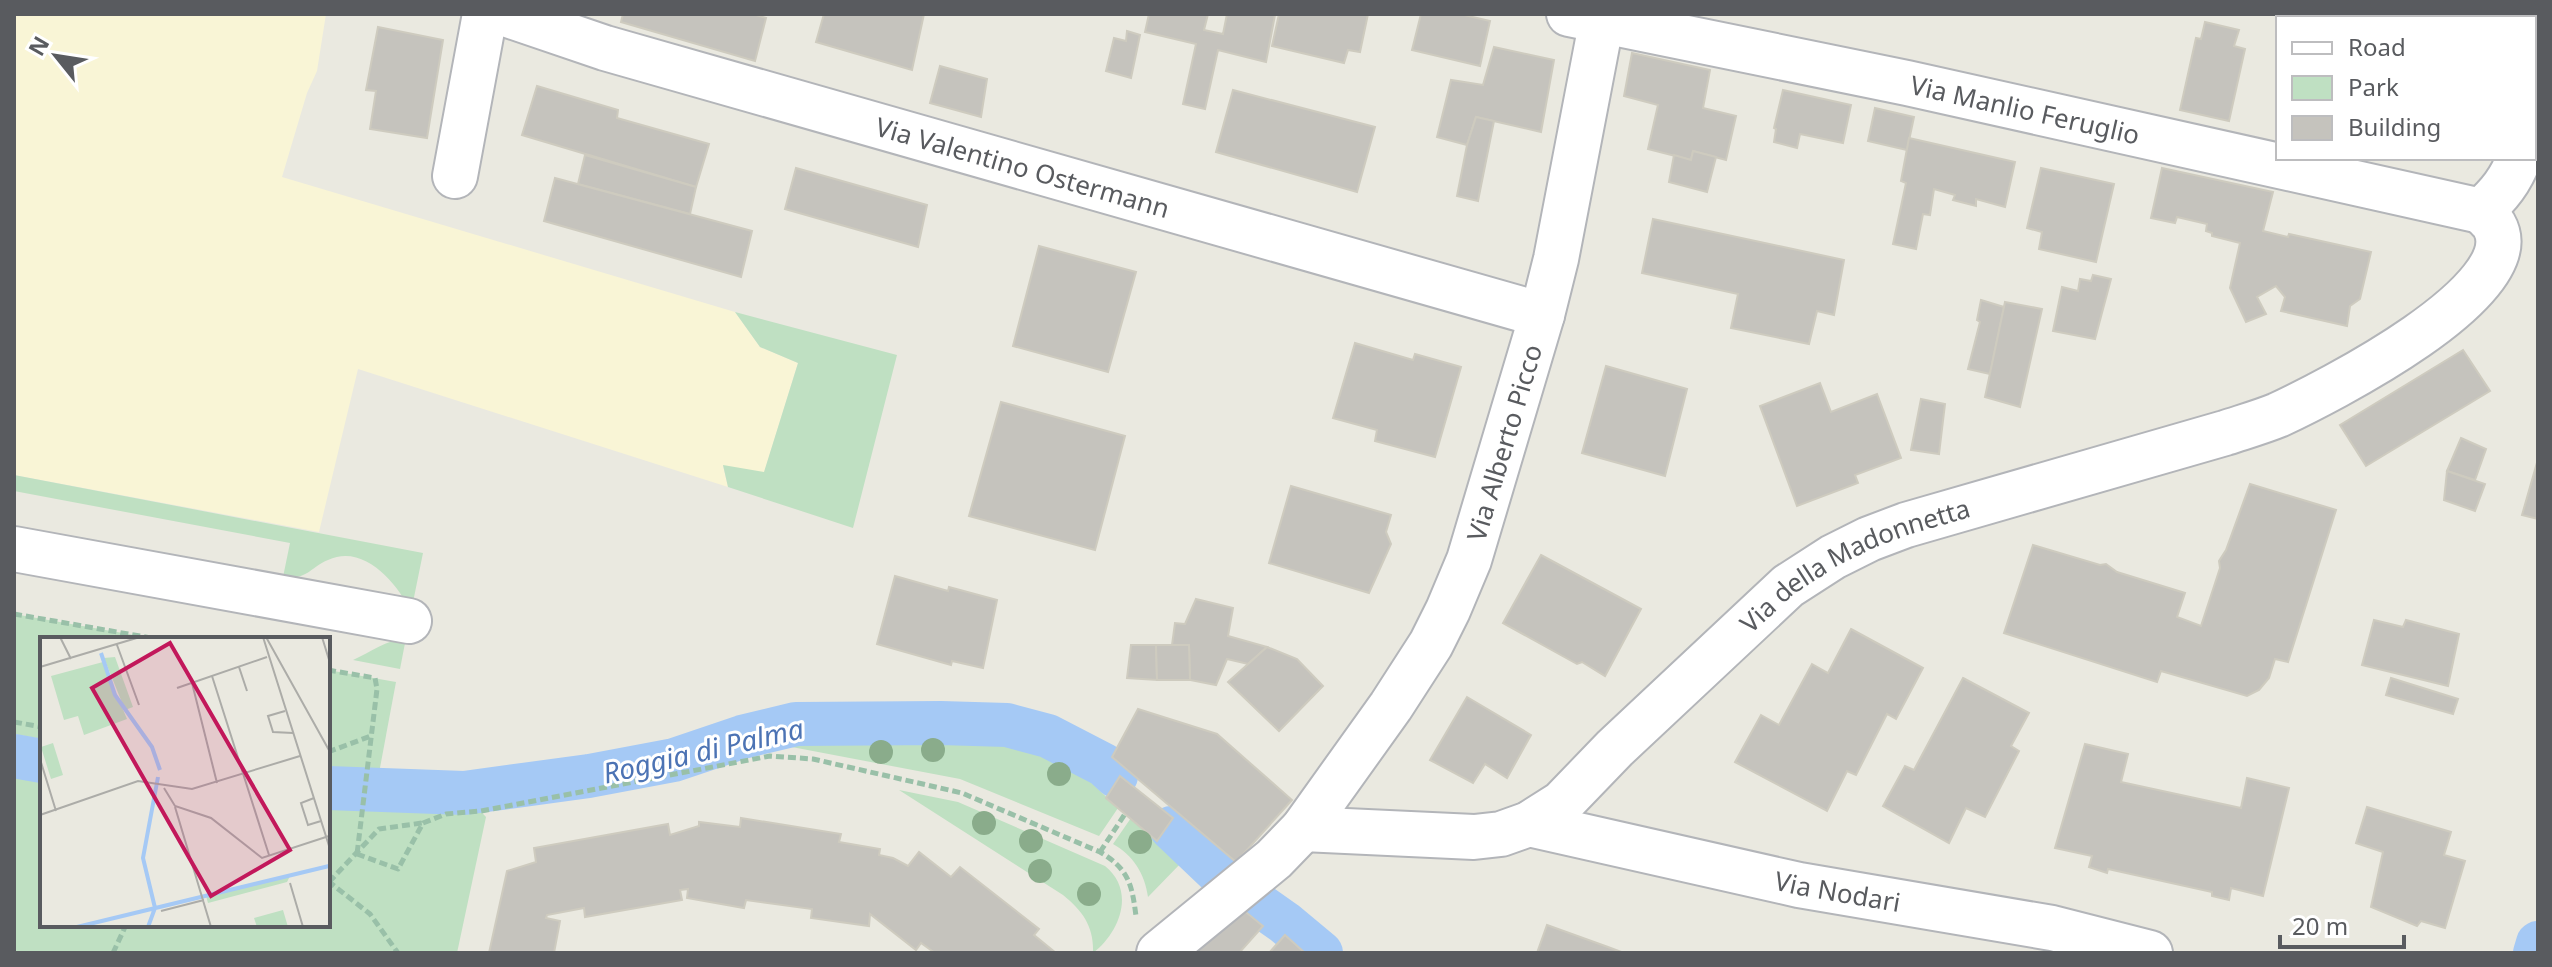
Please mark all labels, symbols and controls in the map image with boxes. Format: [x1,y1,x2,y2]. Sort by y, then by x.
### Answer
north arrow [16,16,96,96]
legend [2276,16,2536,160]
text: N [20,30,55,61]
text: Road [2348,30,2406,63]
street label: Via Manlio Feruglio [1907,66,2143,152]
text: Park [2348,70,2399,103]
street label: Via Valentino Ostermann [872,108,1174,226]
text: Building [2348,110,2441,143]
street label: Via Alberto Picco [1458,340,1550,545]
street label: Via della Madonnetta [1732,489,1974,640]
inset map [40,637,330,927]
water label: Roggia di Palma [599,708,807,792]
street label: Via Nodari [1771,862,1903,920]
scale bar [2280,899,2404,949]
text: 20 m [2292,909,2348,942]

